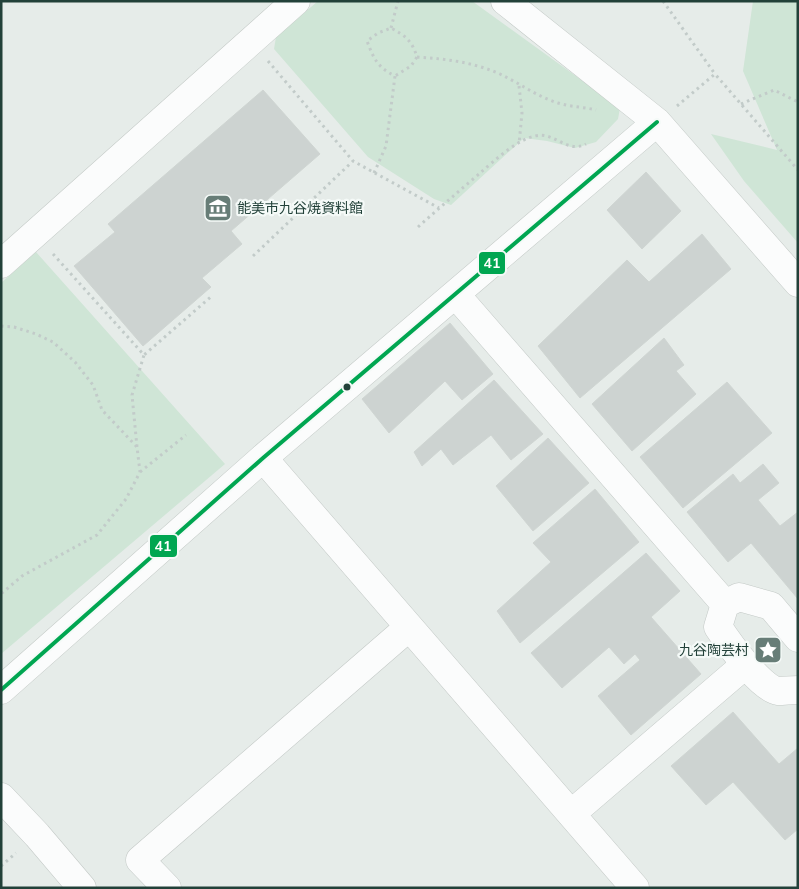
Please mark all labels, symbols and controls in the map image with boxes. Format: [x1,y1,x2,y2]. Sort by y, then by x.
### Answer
museum icon: 能美市九谷焼資料館 [203,193,233,223]
place label: 能美市九谷焼資料館 [237,199,363,217]
line badge: 41 [478,251,506,275]
text: 41 [484,254,500,272]
unlabelled marker [342,382,352,392]
line badge: 41 [149,534,178,558]
text: 41 [155,537,171,555]
place icon: 九谷陶芸村 [753,635,783,665]
place label: 九谷陶芸村 [679,641,749,659]

